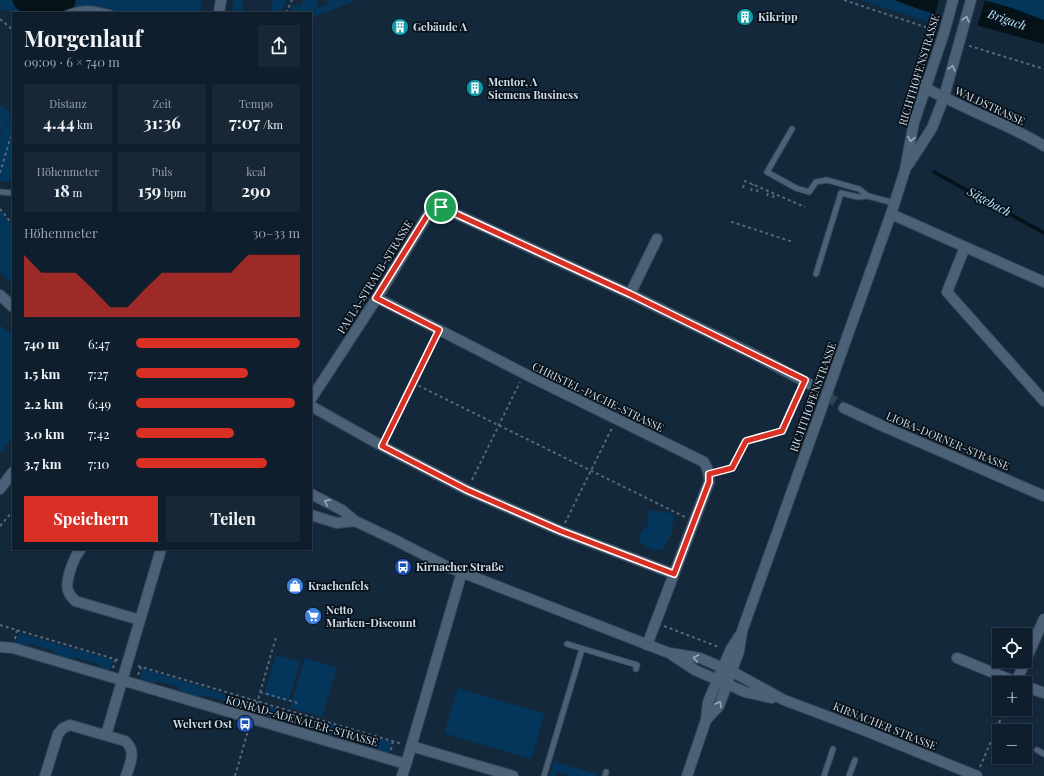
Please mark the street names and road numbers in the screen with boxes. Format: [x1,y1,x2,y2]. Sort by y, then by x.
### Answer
street label: RICHTHOFENSTRASSE [894,12,943,127]
street label: WALDSTRASSE [952,82,1028,129]
street label: PAULA-STRAUB-STRASSE [333,217,416,336]
street label: RICHTHOFENSTRASSE [786,340,840,454]
street label: CHRISTEL-PACHE-STRASSE [530,358,667,435]
street label: LIOBA-DORNER-STRASSE [884,408,1013,474]
street label: KONRAD-ADENAUER-STRASSE [224,692,380,750]
street label: KIRNACHER STRASSE [831,698,939,753]

